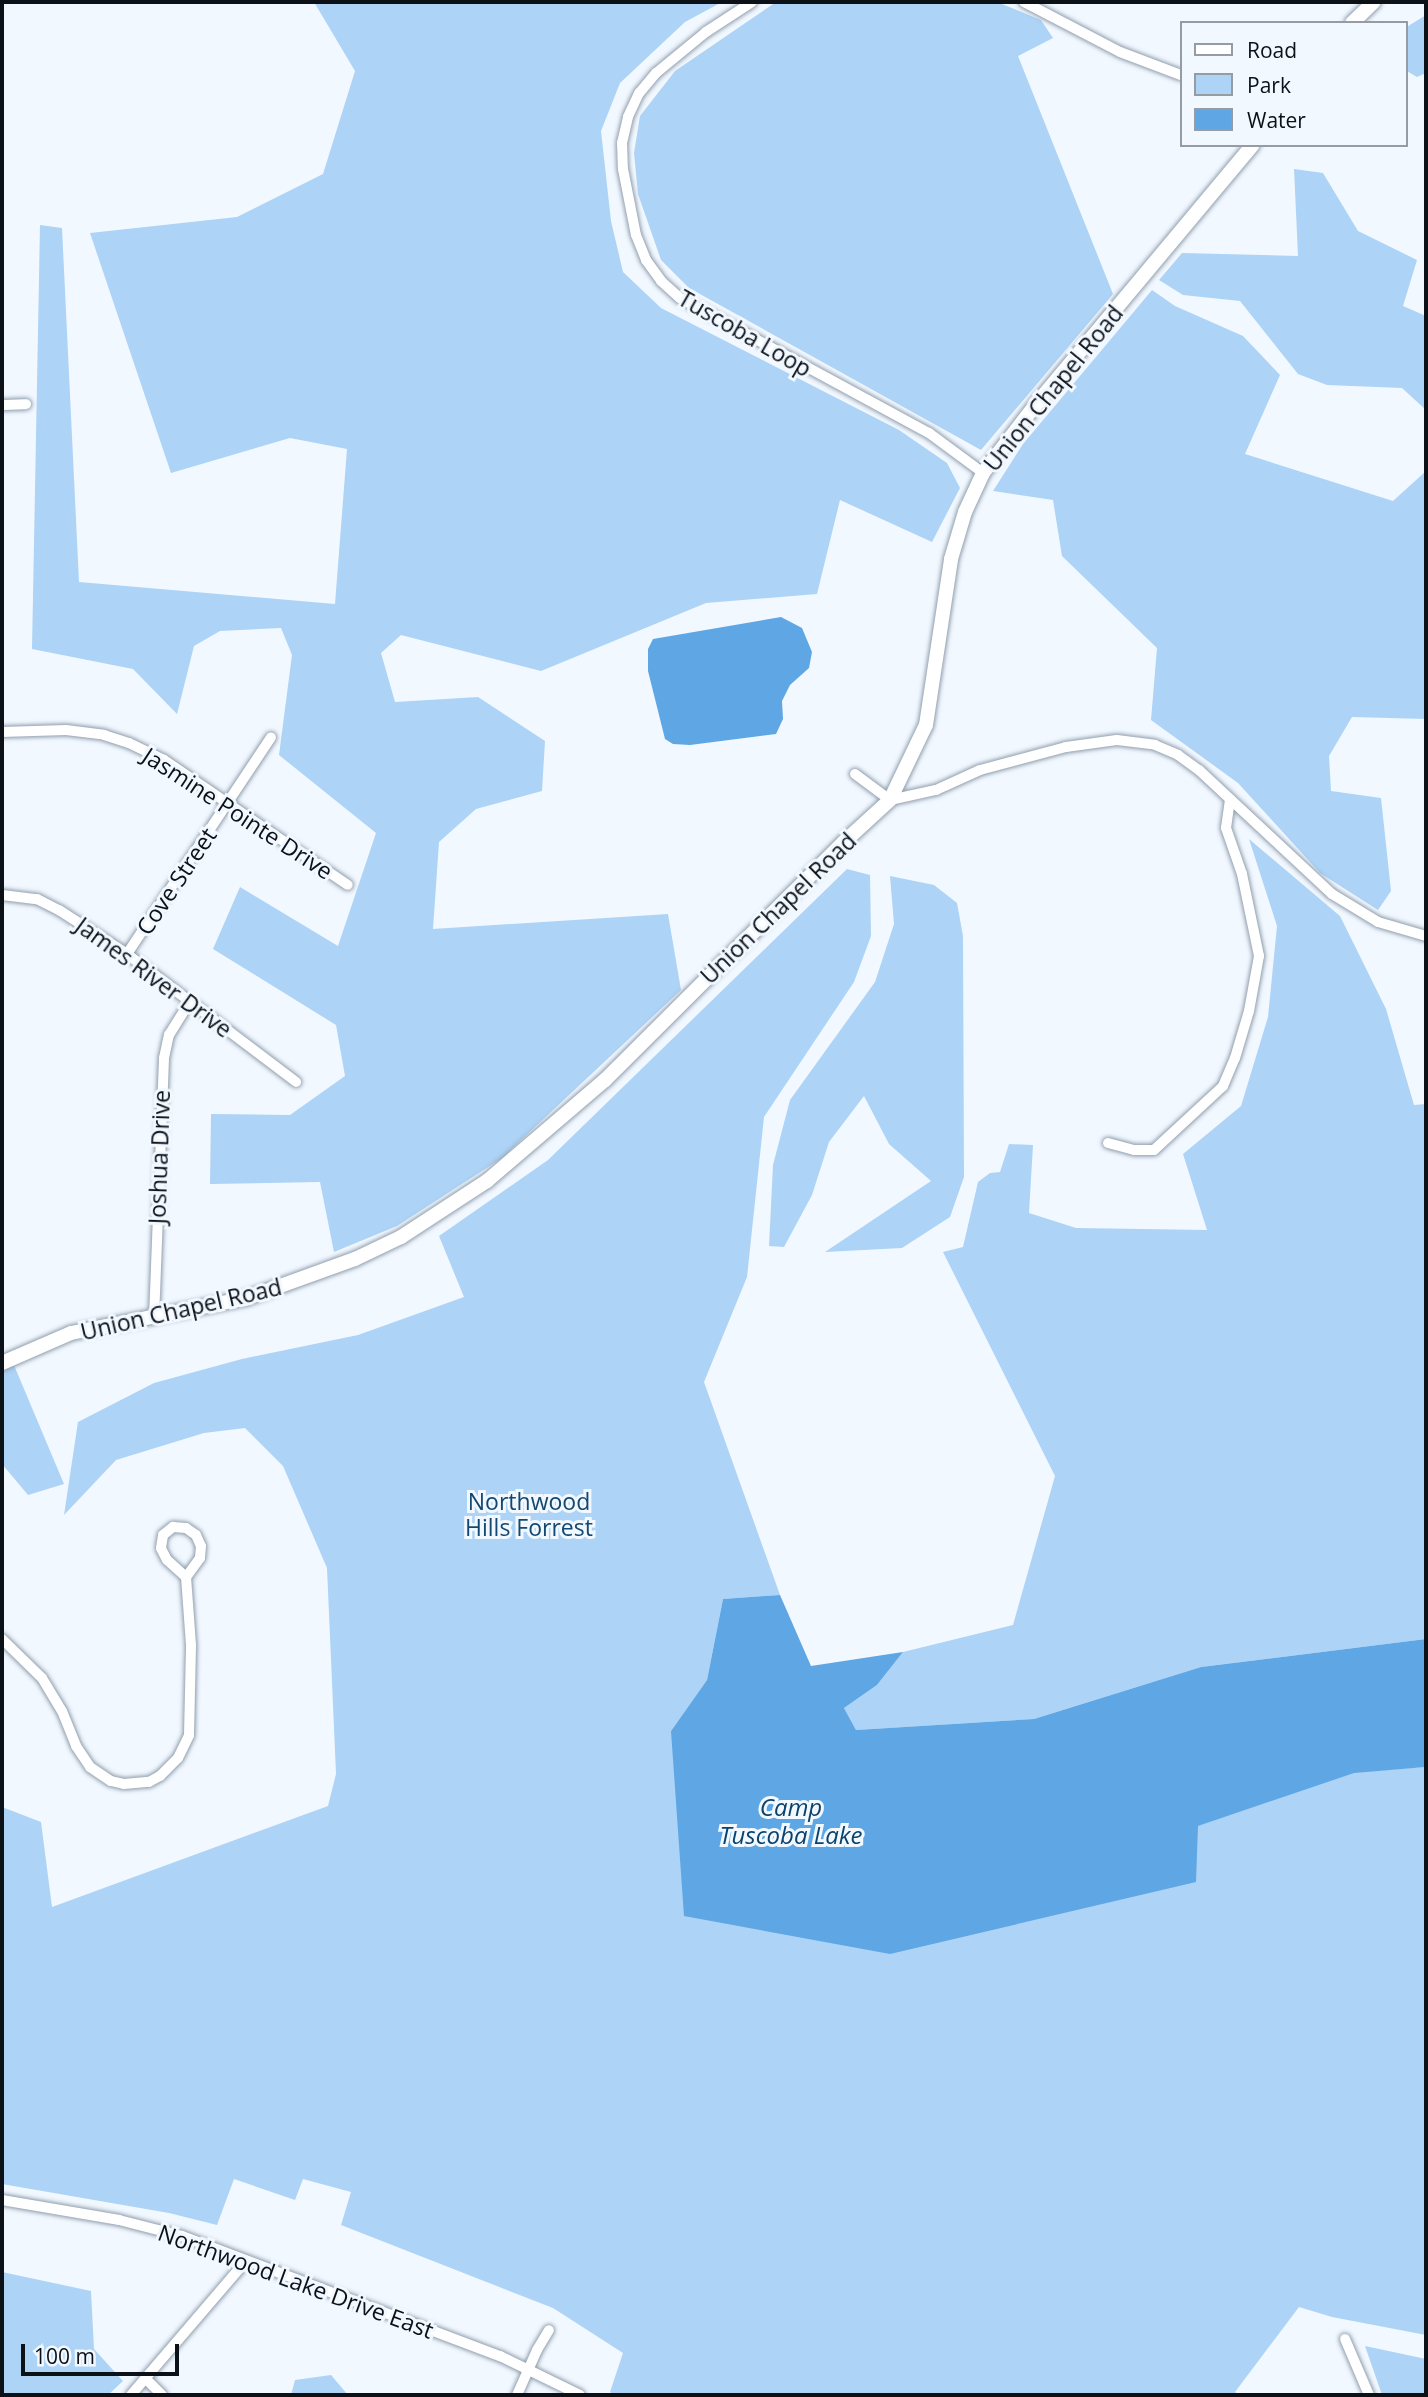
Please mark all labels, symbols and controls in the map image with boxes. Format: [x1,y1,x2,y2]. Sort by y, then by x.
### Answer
legend [1180,21,1407,147]
text: Road [1247,36,1297,64]
text: Park [1247,71,1291,99]
text: Water [1247,106,1306,134]
street label: Tuscoba Loop [674,284,816,382]
street label: Union Chapel Road [978,299,1128,477]
street label: Jasmine Pointe Drive [138,741,338,885]
street label: Cove Street [130,822,222,940]
street label: Union Chapel Road [694,827,862,989]
street label: James River Drive [71,911,237,1043]
street label: Joshua Drive [143,1089,175,1225]
street label: Union Chapel Road [78,1272,284,1346]
park label: Northwood Hills Forrest [465,1487,593,1541]
water label: Camp Tuscoba Lake [720,1793,862,1849]
street label: Northwood Lake Drive East [154,2218,438,2344]
scale bar [24,2330,182,2374]
text: 100 m [34,2342,95,2370]

